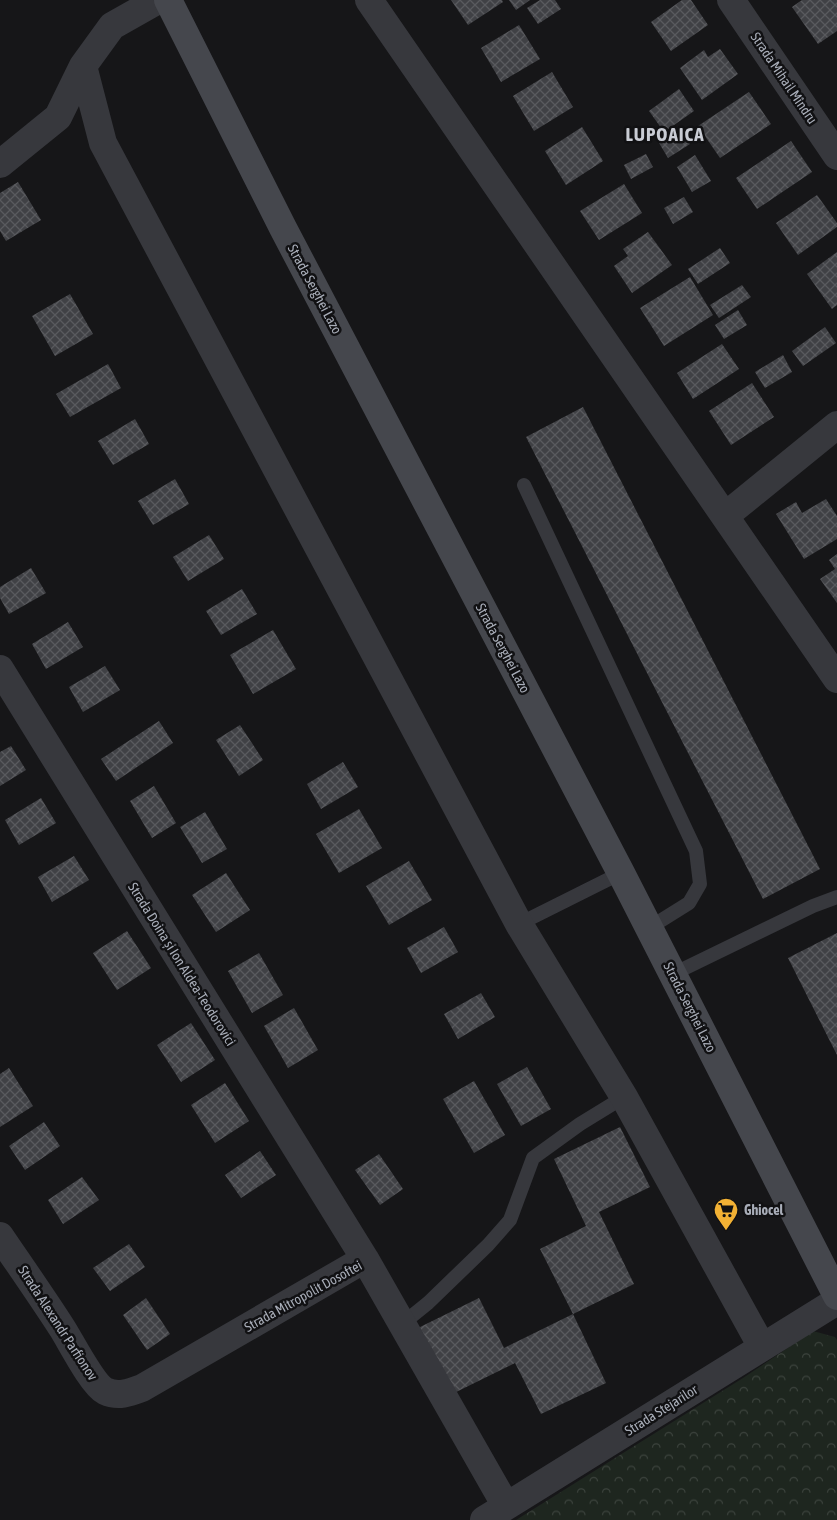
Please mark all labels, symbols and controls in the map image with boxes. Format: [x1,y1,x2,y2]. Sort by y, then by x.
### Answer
street label: Strada Mihail Mîndru [747,29,821,127]
district label: LUPOAICA [626,123,704,145]
street label: Strada Serghei Lazo [285,242,345,336]
street label: Strada Serghei Lazo [473,601,533,695]
street label: Strada Doina și Ion Aldea-Teodorovici [125,880,239,1048]
street label: Strada Serghei Lazo [660,959,720,1055]
supermarket icon: Ghiocel [713,1197,739,1231]
place label: Ghiocel [744,1202,784,1218]
street label: Strada Mitropolit Dosoftei [241,1257,365,1335]
street label: Strada Alexandr Parfionov [15,1263,101,1383]
street label: Strada Stejarilor [622,1381,701,1439]

